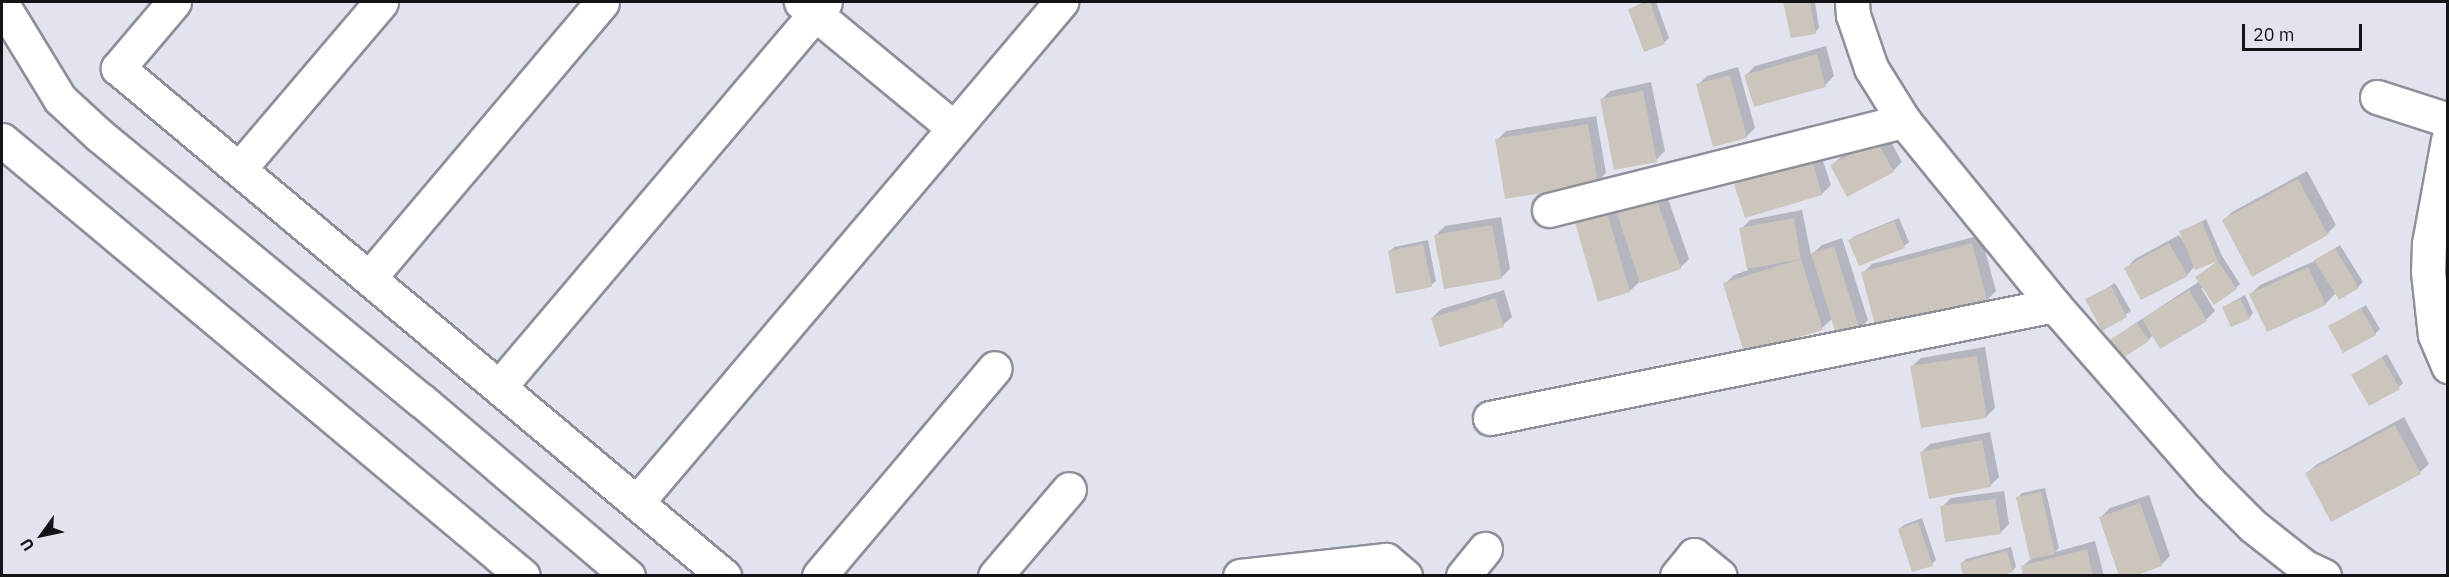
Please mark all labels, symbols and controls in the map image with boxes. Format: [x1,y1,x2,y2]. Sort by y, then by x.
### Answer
scale bar [2245,12,2365,50]
text: 20 m [2253,23,2295,46]
north arrow [12,505,72,565]
text: U [15,535,38,555]

